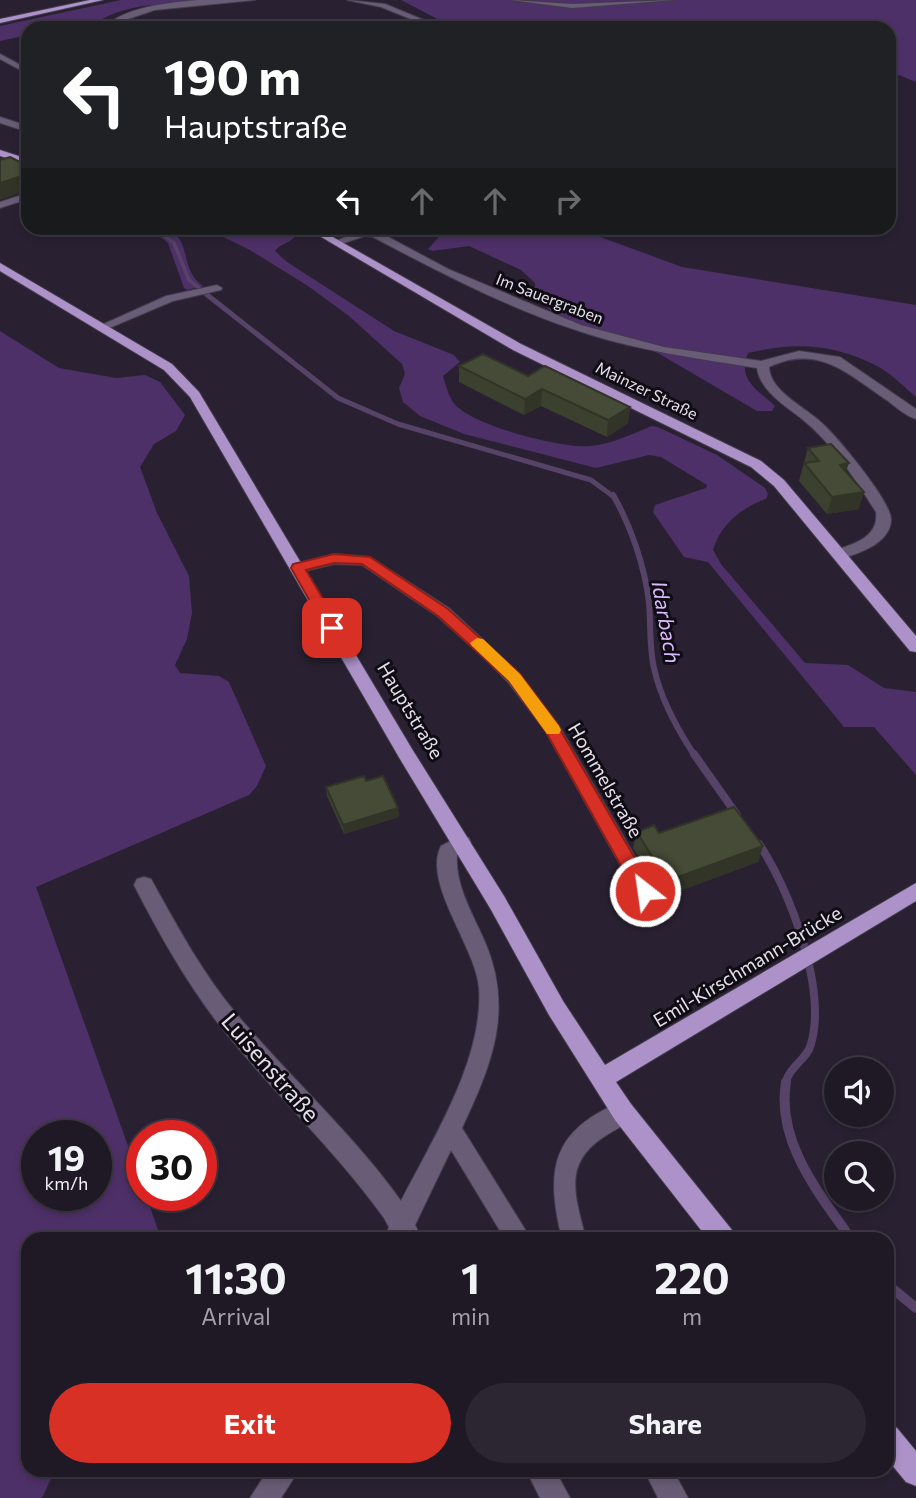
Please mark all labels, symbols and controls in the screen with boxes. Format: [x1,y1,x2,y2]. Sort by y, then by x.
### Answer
text: 190 m [164,45,301,105]
icon: left [49,49,140,140]
text: Hauptstraße [164,105,347,145]
icon: left [330,182,368,220]
icon: ahead [403,182,441,220]
icon: ahead [476,182,514,220]
icon: right [549,182,587,220]
street label: Im Sauergraben [494,269,606,327]
street label: Mainzer Straße [593,357,701,423]
water label: Idarbach [647,579,687,665]
pin [302,598,362,658]
icon: arrive [313,609,351,647]
street label: Hauptstraße [373,657,449,763]
street label: Hommelstraße [564,718,648,842]
position arrow [608,854,682,928]
street label: Emil-Kirschmann-Brücke [649,901,845,1031]
street label: Luisenstraße [216,1007,326,1127]
map controls [824,1057,894,1211]
button: sound [824,1057,894,1127]
speed limit sign: 30 [126,1120,217,1211]
text: 19 [48,1135,85,1178]
button: search [824,1141,894,1211]
text: km/h [45,1172,88,1194]
text: 11:30 [185,1251,287,1303]
text: 1 [461,1251,480,1303]
text: 220 [654,1251,730,1303]
text: Arrival [201,1302,271,1330]
text: min [451,1302,490,1330]
text: m [682,1302,702,1330]
button: Exit [49,1383,451,1463]
button: Share [465,1383,866,1463]

